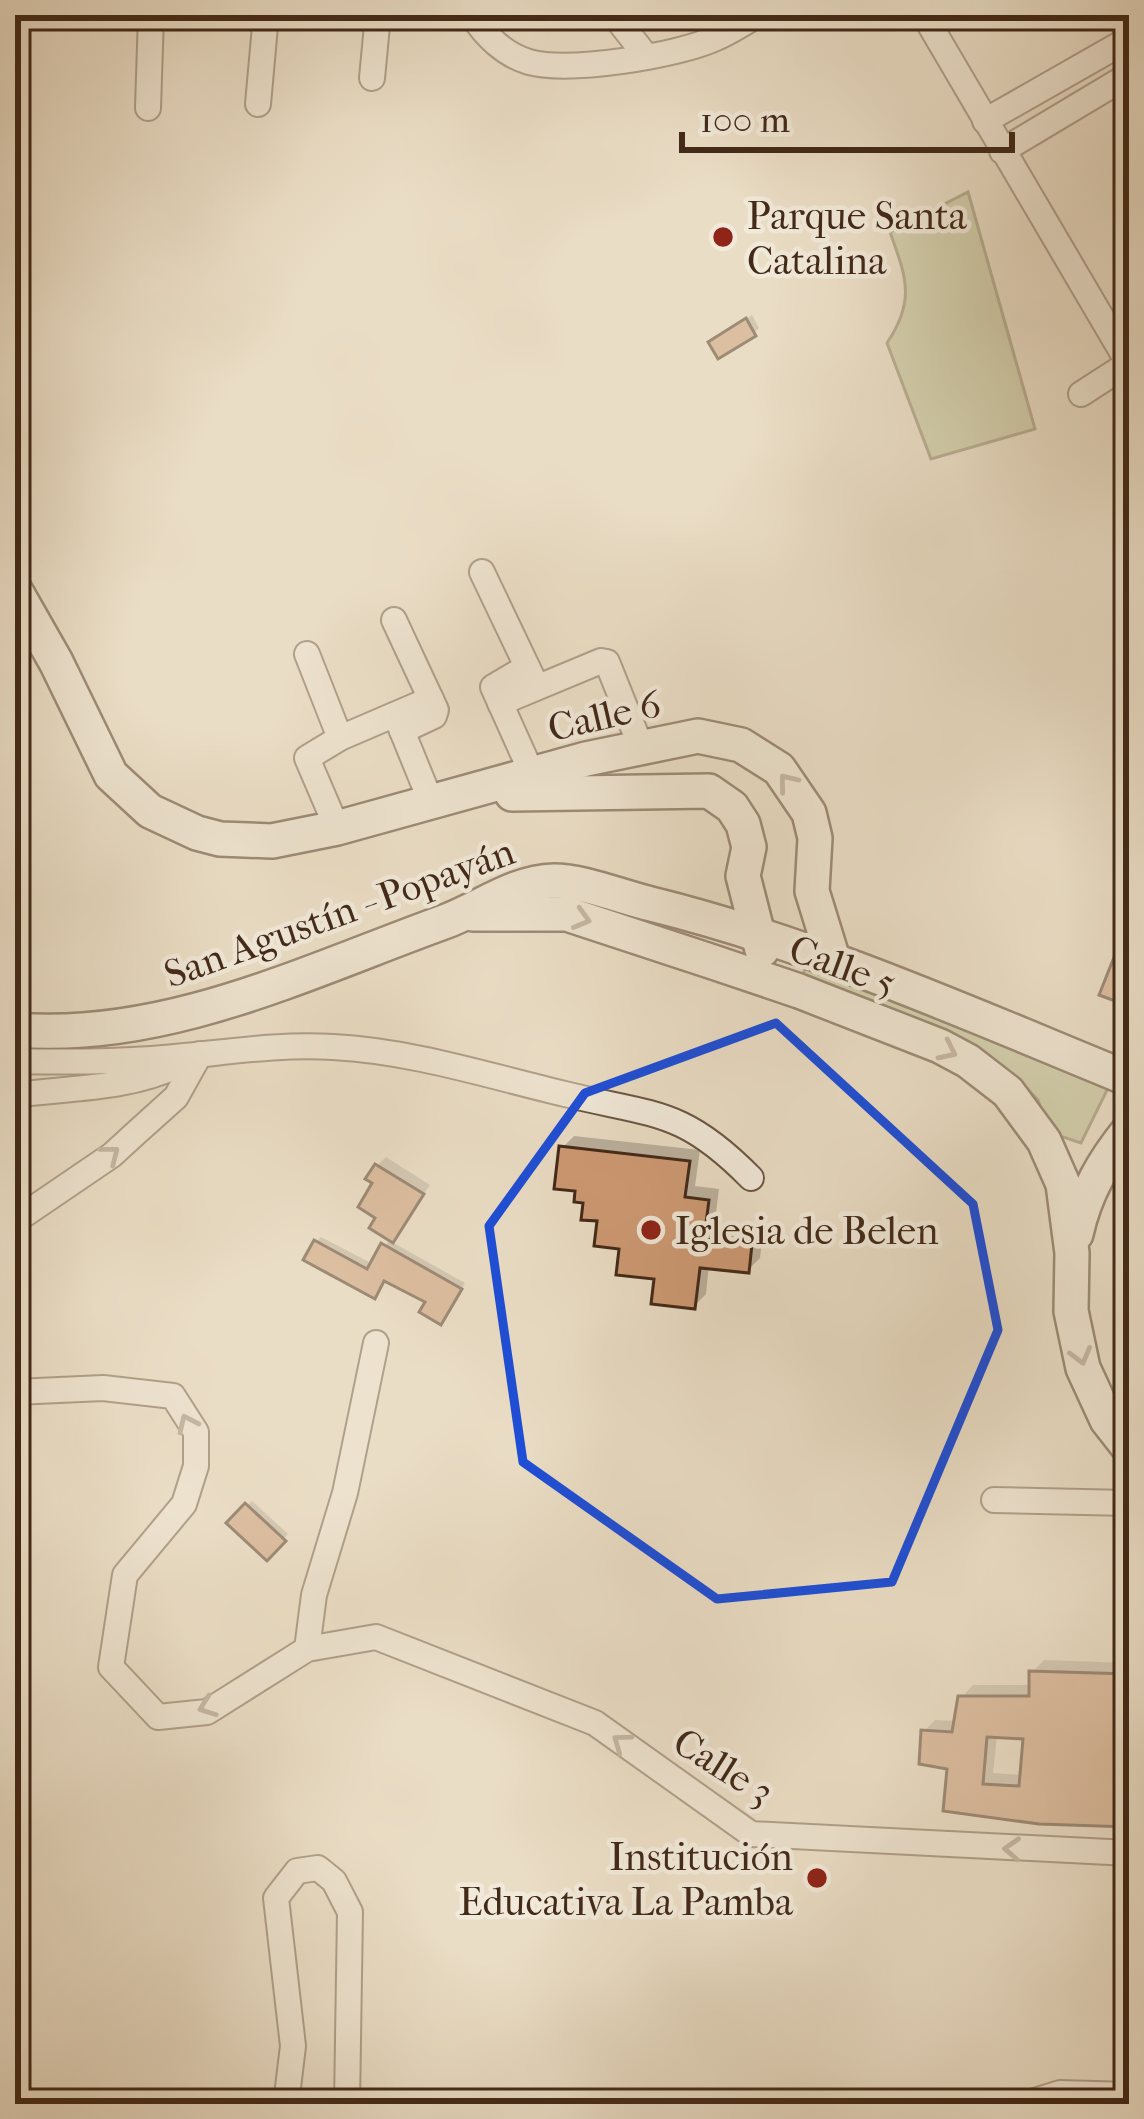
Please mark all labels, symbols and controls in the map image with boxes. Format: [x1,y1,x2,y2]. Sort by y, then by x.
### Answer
scale bar [682,78,1012,152]
text: 100 m [700,99,790,141]
place label: Parque Santa Catalina [747,193,968,284]
marker: Parque Santa Catalina [710,224,736,250]
street label: Calle 6 [543,681,666,751]
one-way arrow [780,774,801,796]
street label: San Agustín - Popayán [158,828,521,998]
one-way arrow [571,905,592,930]
street label: Calle 5 [783,925,902,1006]
one-way arrow [936,1037,957,1061]
one-way arrow [97,1147,119,1168]
place label: Iglesia de Belen [675,1208,939,1254]
marker: Iglesia de Belen [638,1217,664,1243]
one-way arrow [1067,1345,1092,1366]
one-way arrow [178,1413,202,1435]
one-way arrow [197,1693,218,1717]
street label: Calle 3 [665,1718,782,1815]
one-way arrow [613,1734,634,1756]
place label: Institución Educativa La Pamba [459,1834,794,1925]
one-way arrow [1002,1836,1021,1862]
marker: Institución Educativa La Pamba [804,1865,830,1891]

